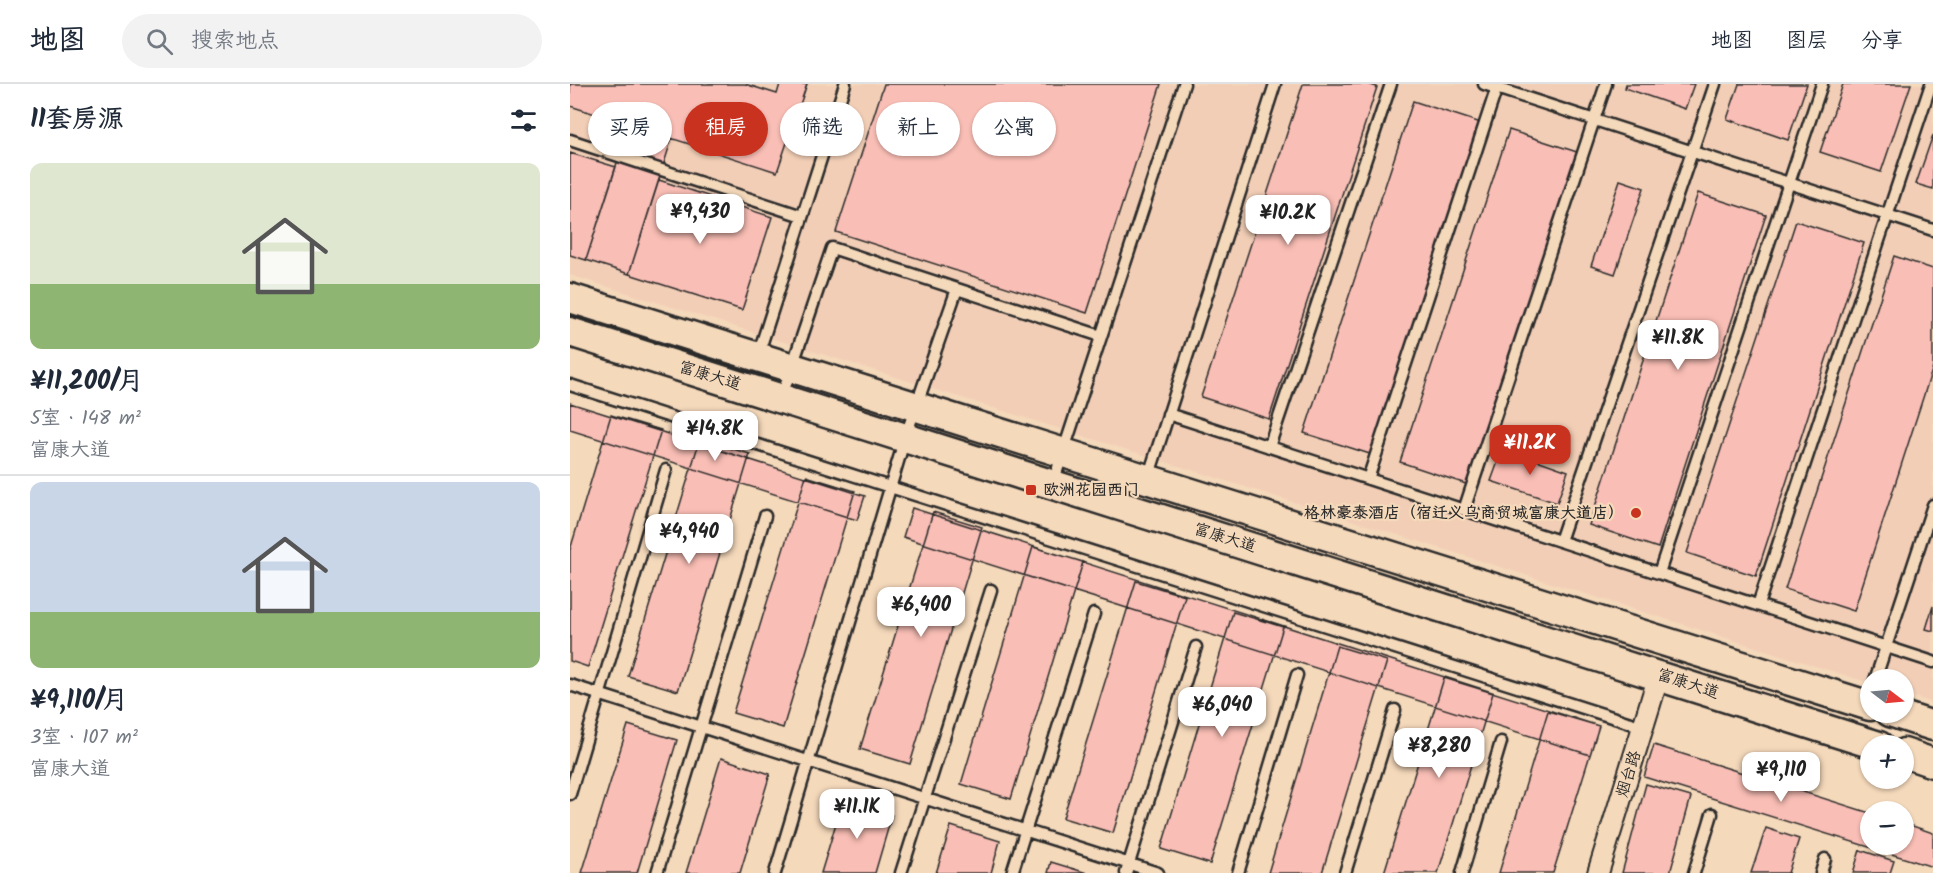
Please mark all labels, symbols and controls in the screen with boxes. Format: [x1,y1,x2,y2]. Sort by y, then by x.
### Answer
search box [122,14,542,68]
text: 地图 [30,19,86,64]
text: 搜索地点 [191,24,279,59]
icon: search [143,25,176,58]
text: 地图 [1711,25,1753,58]
text: 图层 [1786,25,1828,58]
text: 分享 [1861,25,1903,58]
text: 11套房源 [30,99,124,141]
chip: 买房 [588,102,672,156]
chip: 租房 [684,102,768,156]
chip: 筛选 [780,102,864,156]
chip: 新上 [876,102,960,156]
chip: 公寓 [972,102,1056,156]
icon: filters [507,104,540,137]
pin: ¥9,430 [651,194,749,245]
pin: ¥10.2K [1239,195,1337,246]
text: ¥9,430 [670,197,730,229]
text: ¥10.2K [1259,198,1317,230]
icon: home [231,202,339,310]
pin: ¥11.8K [1629,320,1727,371]
text: ¥11.8K [1652,323,1704,355]
street label: 富康大道 [676,355,744,397]
text: ¥11,200/月 [30,361,144,403]
text: 5室 · 148 m² [30,403,141,435]
pin: ¥14.8K [666,411,764,462]
text: ¥14.8K [686,414,744,446]
pin: ¥11.2K [1481,425,1579,476]
text: ¥11.2K [1504,428,1556,460]
text: 富康大道 [30,435,110,467]
place label: 欧洲花园西门 [1043,478,1139,503]
marker: 欧洲花园西门 [1024,483,1038,497]
place label: 格林豪泰酒店（宿迁义乌商贸城富康大道店） [1304,501,1624,526]
marker: 格林豪泰酒店（宿迁义乌商贸城富康大道店） [1629,506,1643,520]
pin: ¥4,940 [640,514,738,565]
text: ¥4,940 [659,517,719,549]
street label: 富康大道 [1191,517,1259,559]
icon: home [231,521,339,629]
pin: ¥6,400 [872,587,970,638]
text: ¥6,400 [891,590,951,622]
street label: 富康大道 [1654,662,1722,706]
north arrow [1860,669,1914,723]
map controls [1860,669,1914,855]
text: ¥9,110/月 [30,680,128,722]
pin: ¥6,040 [1173,687,1271,738]
text: ¥6,040 [1192,690,1252,722]
text: 3室 · 107 m² [30,722,138,754]
pin: ¥8,280 [1390,728,1488,779]
text: ¥8,280 [1407,731,1471,763]
button: + [1860,735,1914,789]
street label: 烟台路 [1610,747,1648,801]
pin: ¥9,110 [1732,752,1830,803]
text: 富康大道 [30,754,110,786]
text: ¥9,110 [1756,755,1806,787]
pin: ¥11.1K [808,789,906,840]
text: ¥11.1K [833,792,881,824]
button: − [1860,801,1914,855]

